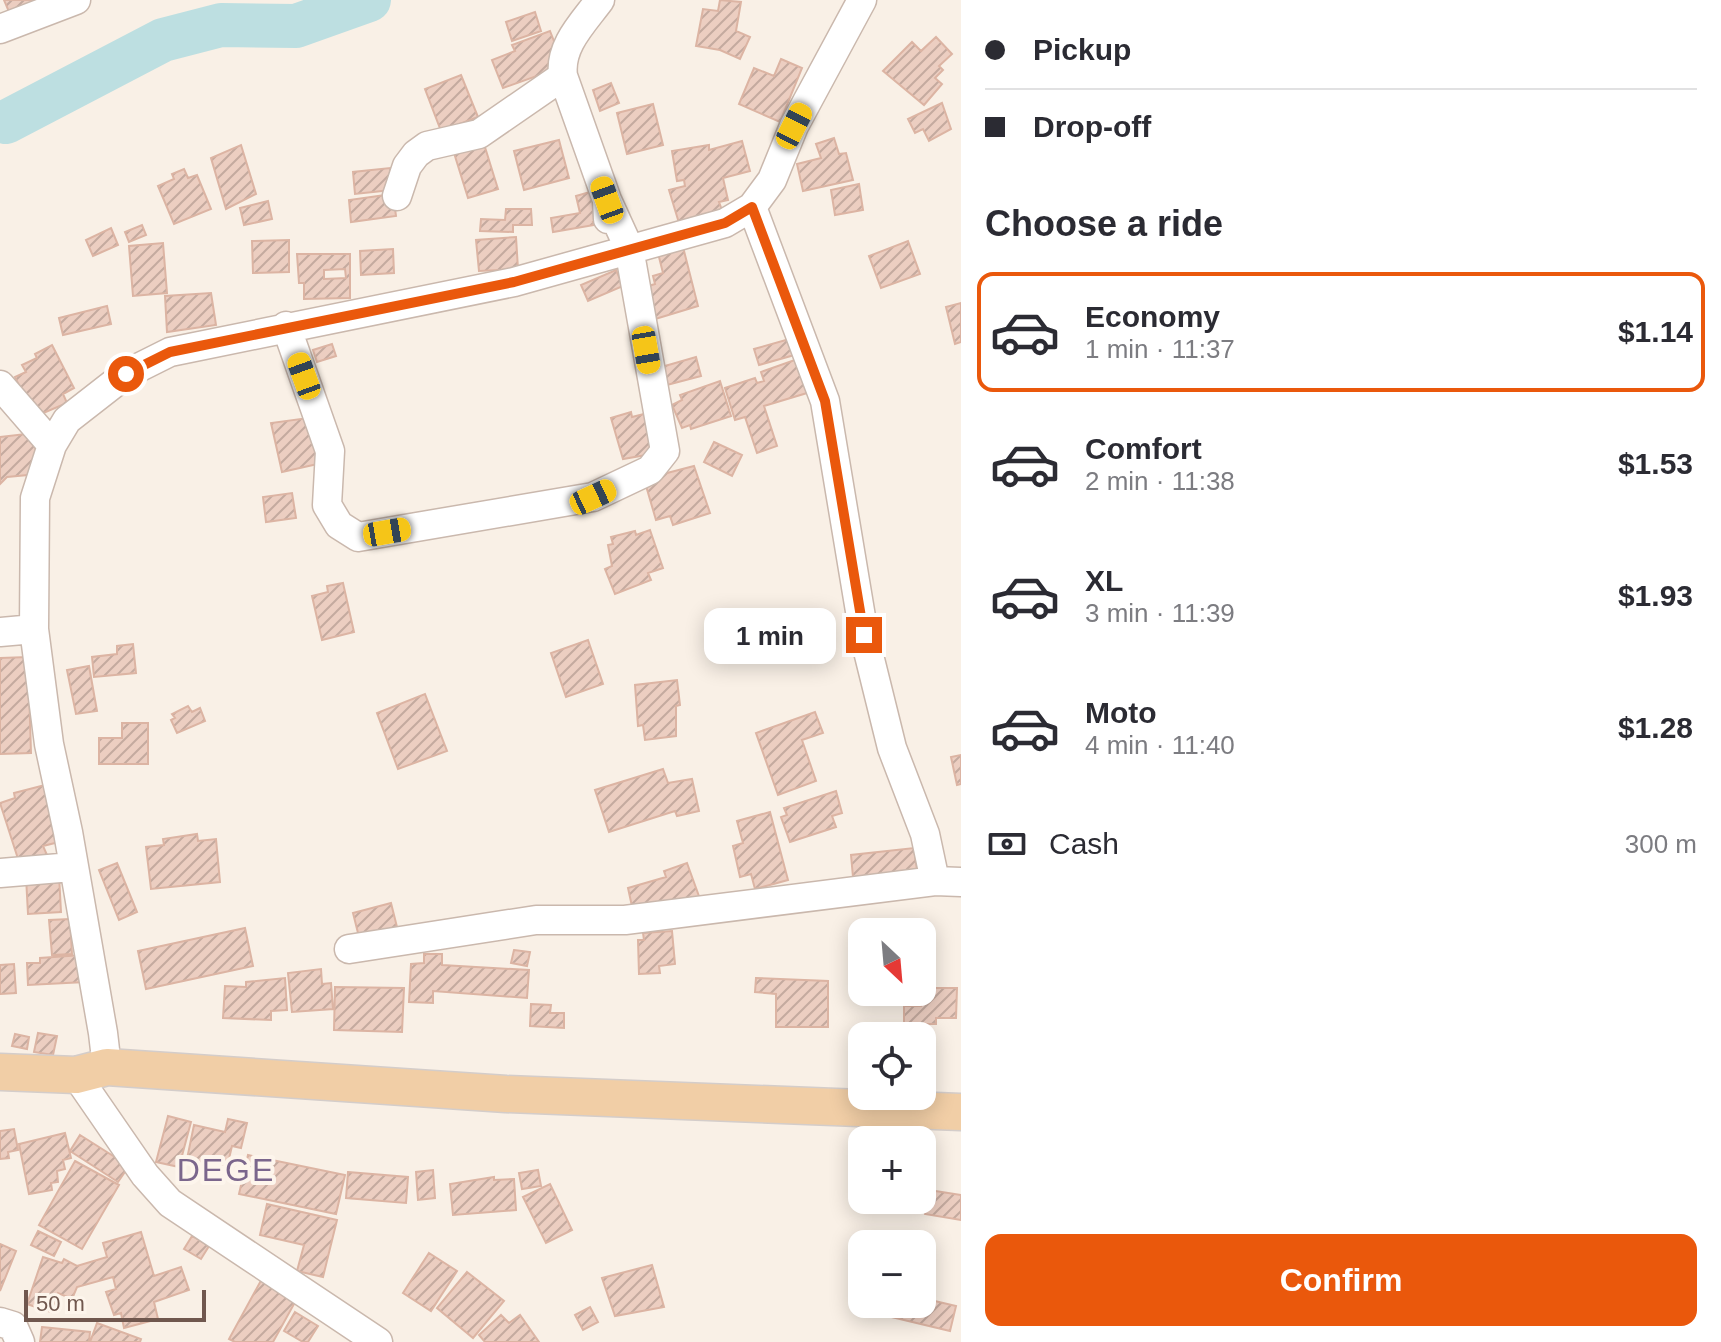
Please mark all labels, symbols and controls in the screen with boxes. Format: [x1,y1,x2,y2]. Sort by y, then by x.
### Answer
text: Pickup [1033,33,1131,66]
car [772,99,816,153]
text: Drop-off [1033,110,1151,143]
car [588,173,626,227]
text: Choose a ride [985,203,1223,244]
icon: car [989,296,1061,368]
text: Economy [1085,300,1220,333]
text: $1.14 [1618,315,1693,348]
car [630,324,662,376]
text: 1 min · 11:37 [1085,334,1235,364]
car [285,349,323,403]
route start [108,356,144,392]
icon: car [989,428,1061,500]
text: Comfort [1085,432,1202,465]
text: $1.53 [1618,447,1693,480]
text: 2 min · 11:38 [1085,466,1235,496]
car [566,476,620,518]
car [361,516,413,548]
icon: car [989,560,1061,632]
text: XL [1085,564,1123,597]
text: $1.93 [1618,579,1693,612]
text: 3 min · 11:39 [1085,598,1235,628]
callout: 1 min [704,607,836,663]
route end [846,617,882,653]
text: 1 min [736,621,804,651]
icon: car [989,692,1061,764]
text: Moto [1085,696,1157,729]
text: $1.28 [1618,711,1693,744]
text: 4 min · 11:40 [1085,730,1235,760]
icon: cash [985,822,1029,866]
text: Cash [1049,827,1119,860]
text: 300 m [1625,829,1697,859]
north arrow [848,918,936,1006]
map controls [848,918,936,1318]
button: locate [848,1022,936,1110]
button: + [848,1126,936,1214]
district label: DEGE [177,1152,275,1188]
button: − [848,1230,936,1318]
button: Confirm [985,1234,1697,1326]
scale bar [24,1286,206,1322]
text: 50 m [36,1291,85,1316]

